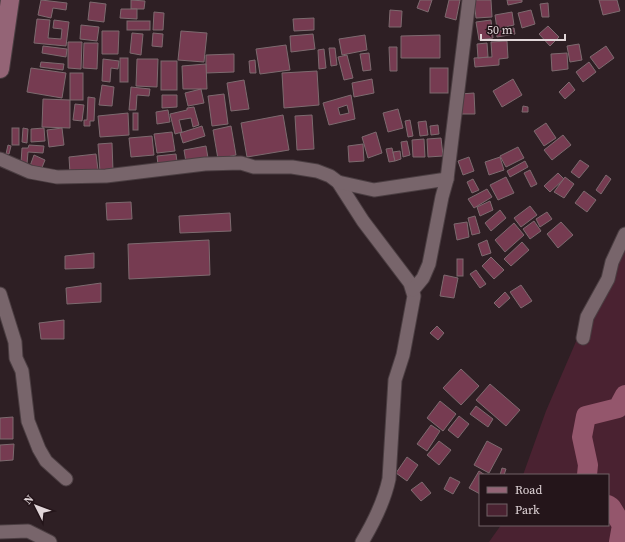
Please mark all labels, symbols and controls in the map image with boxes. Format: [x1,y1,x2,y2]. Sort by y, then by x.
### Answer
scale bar [481,16,565,42]
text: 50 m [487,22,513,38]
legend [479,474,609,526]
text: Road [515,482,542,498]
north arrow [16,486,56,526]
text: N [21,492,37,508]
text: Park [515,502,540,518]

